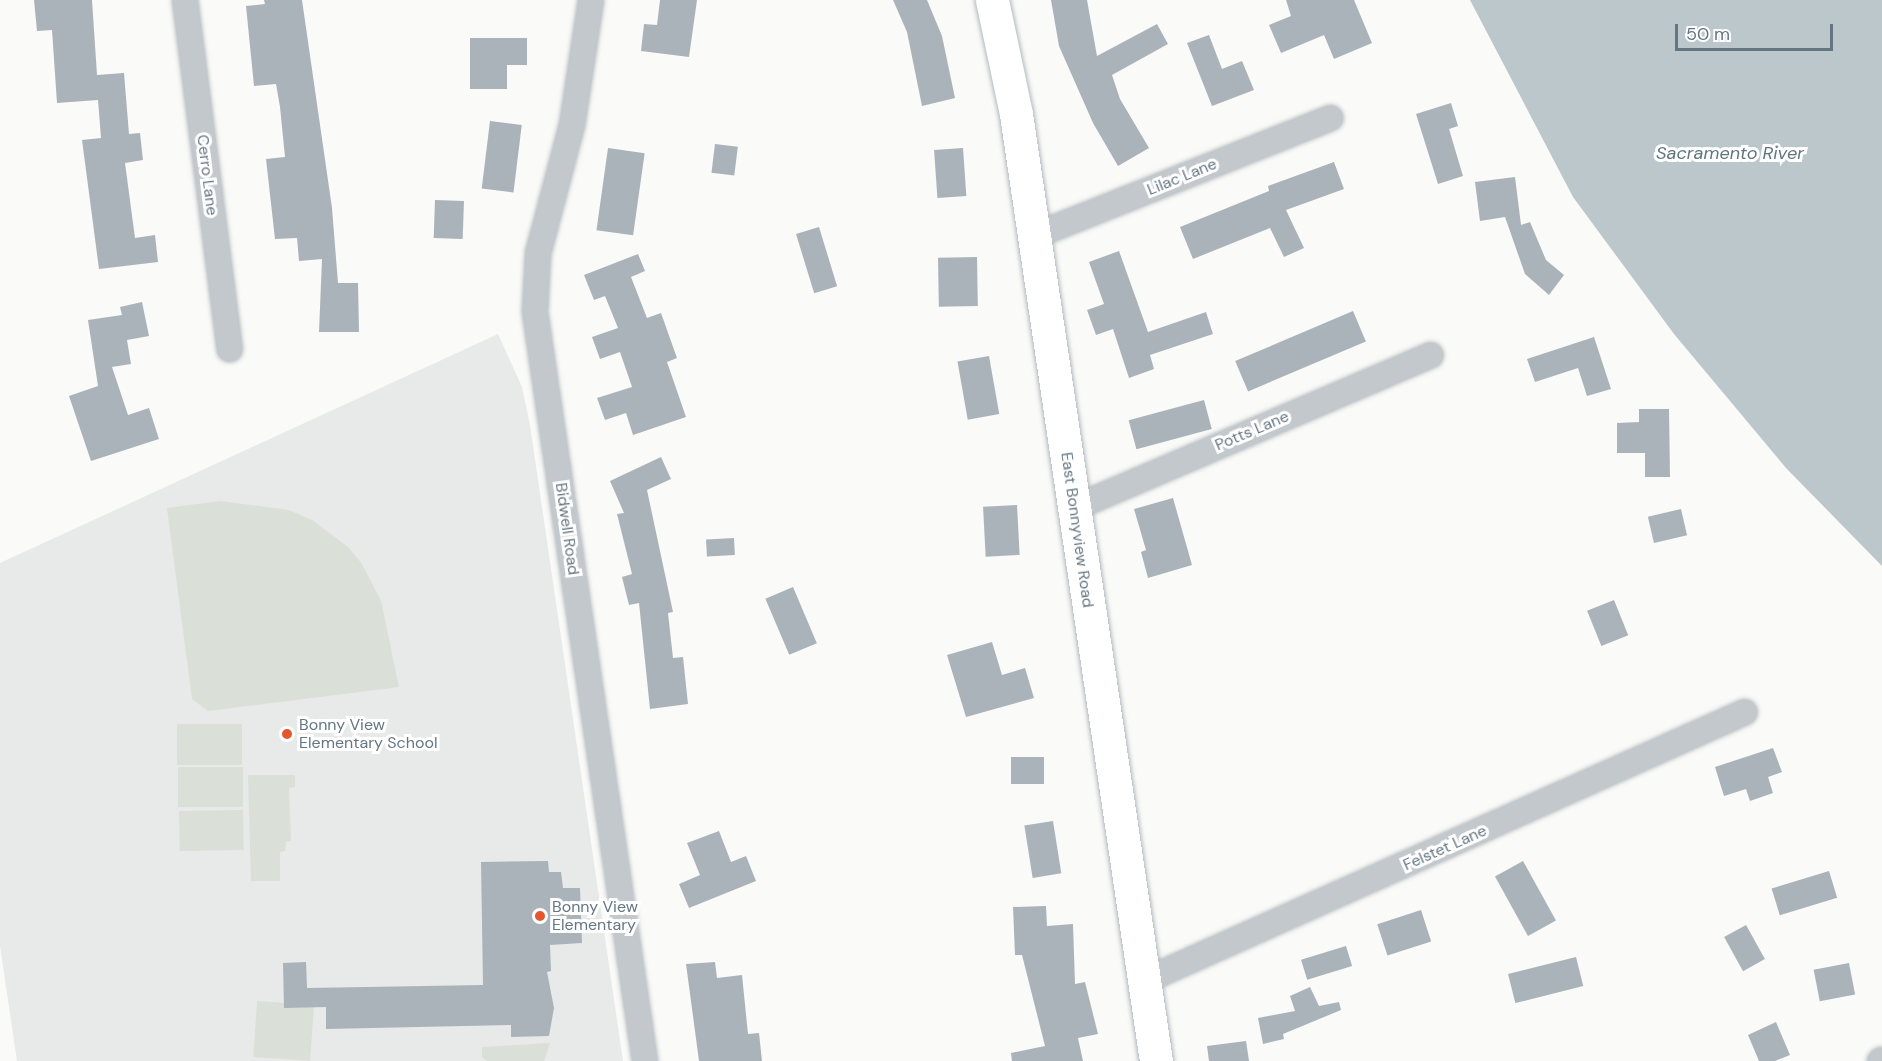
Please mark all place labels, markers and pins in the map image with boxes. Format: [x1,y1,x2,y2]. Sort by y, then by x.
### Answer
place label: Bonny View Elementary School [299,715,437,753]
marker: Bonny View Elementary School [280,727,294,741]
place label: Bonny View Elementary [552,897,638,935]
marker: Bonny View Elementary [533,909,547,923]

